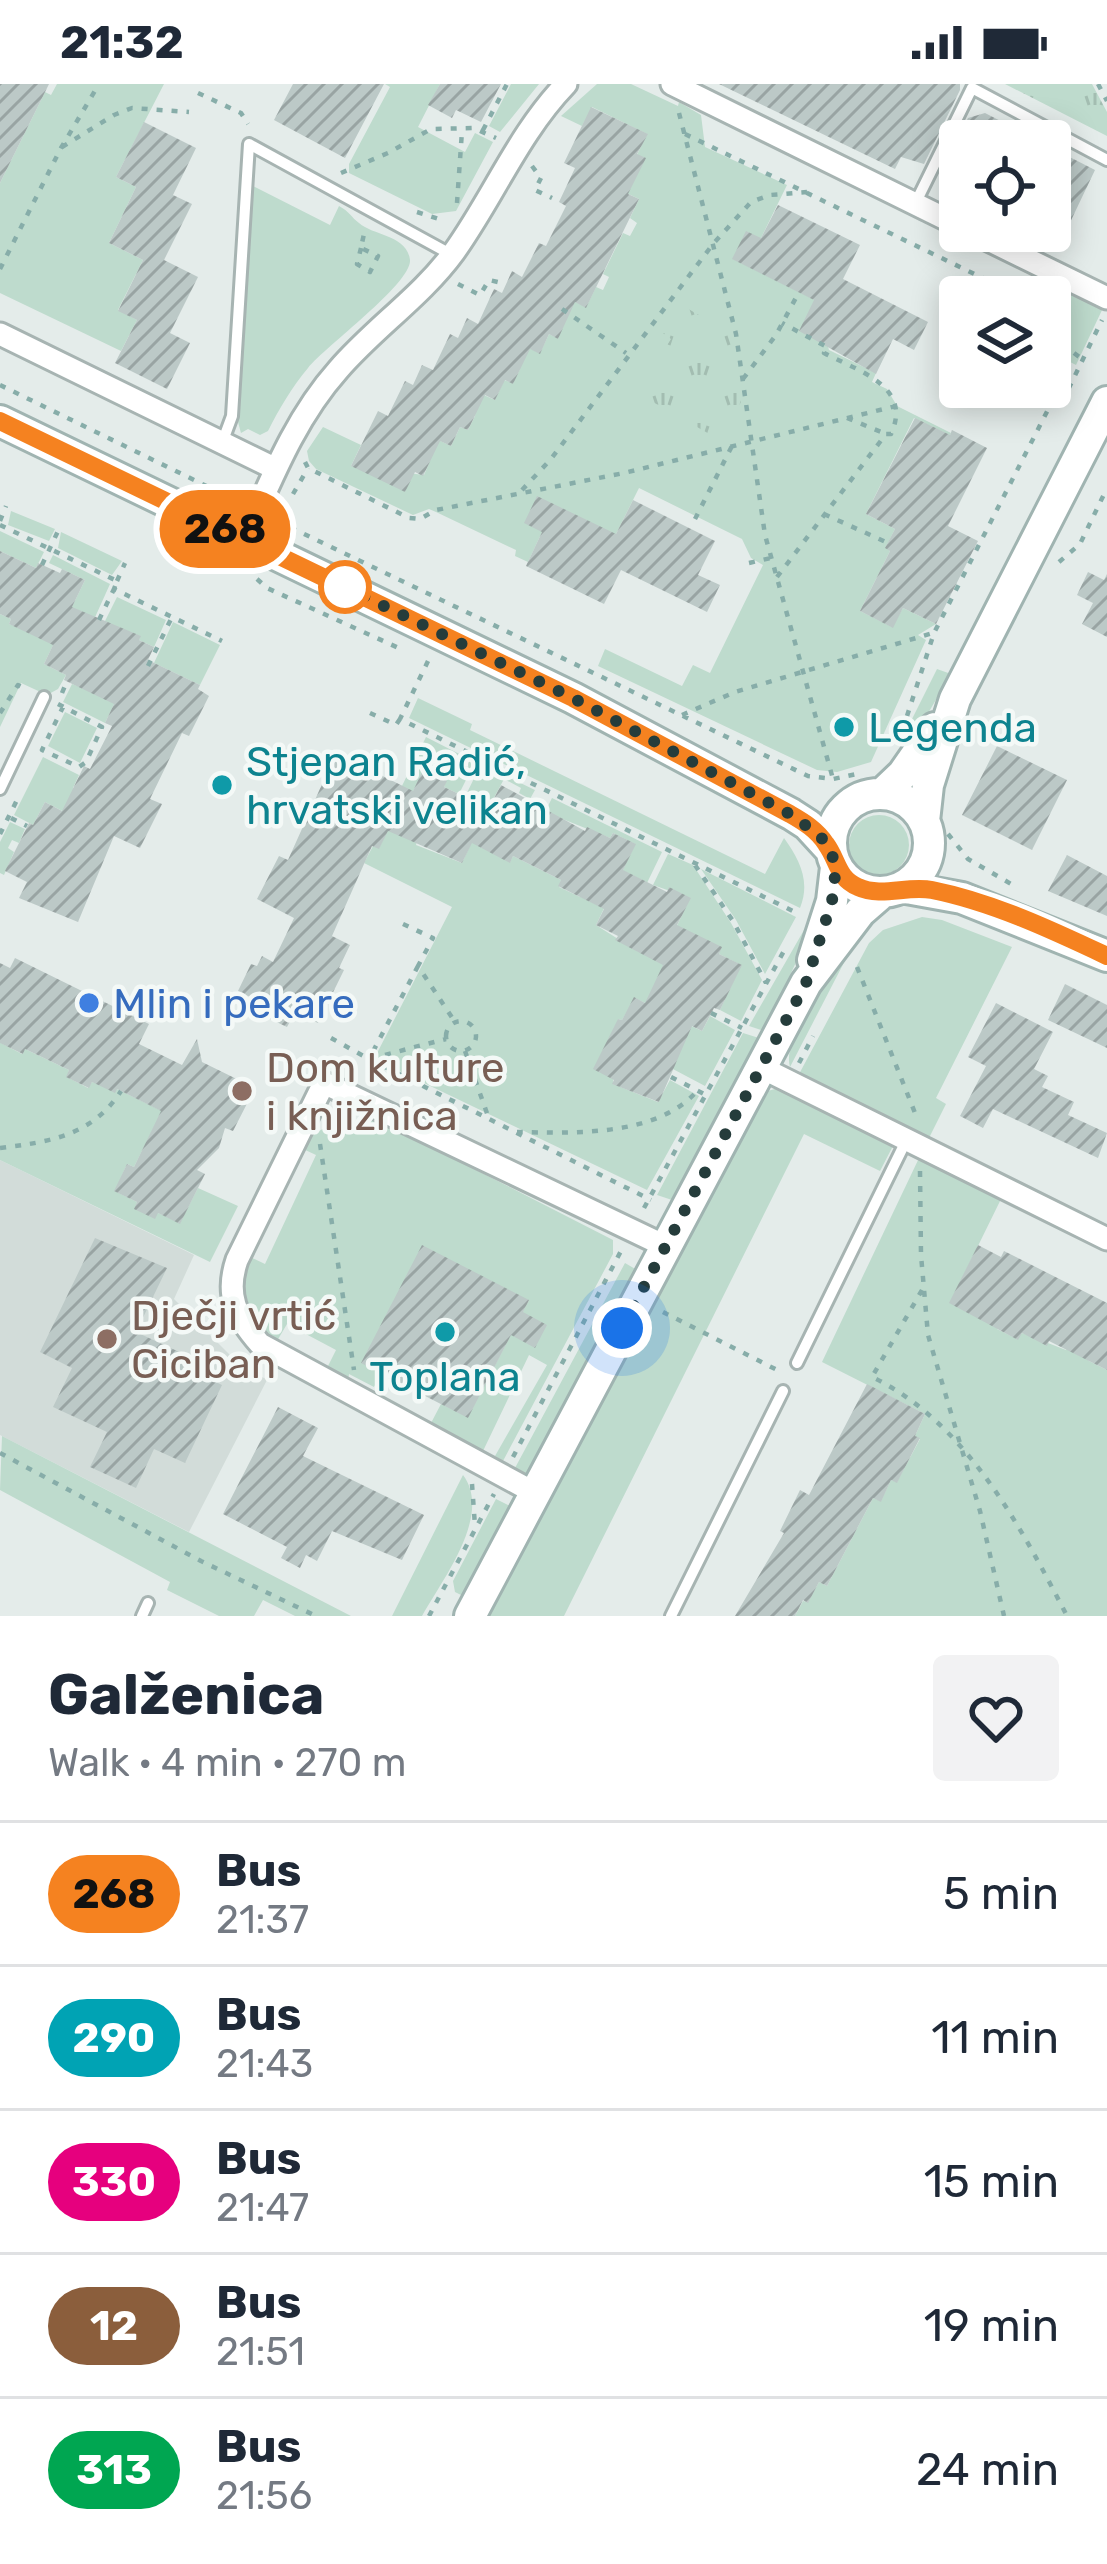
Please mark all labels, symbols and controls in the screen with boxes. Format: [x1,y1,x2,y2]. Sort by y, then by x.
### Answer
text: 21:32 [60,16,184,69]
map controls [939,120,1071,408]
button: locate [939,120,1071,252]
button: layers [939,276,1071,408]
line badge: 268 [156,490,294,568]
text: 268 [183,504,267,554]
unlabelled marker [320,562,370,612]
place label: Legenda [868,703,1037,753]
marker: Legenda [831,714,857,740]
place label: Stjepan Radić, hrvatski velikan [246,737,548,835]
marker: Stjepan Radić, hrvatski velikan [209,772,235,798]
place label: Mlin i pekare [113,979,355,1029]
marker: Mlin i pekare [76,990,102,1016]
place label: Dom kulture i knjižnica [266,1043,505,1141]
marker: Dom kulture i knjižnica [229,1078,255,1104]
place label: Dječji vrtić Ciciban [131,1291,336,1389]
your location [592,1298,652,1358]
marker: Toplana [432,1319,458,1345]
marker: Dječji vrtić Ciciban [94,1326,120,1352]
place label: Toplana [369,1352,521,1402]
button: heart [933,1655,1059,1781]
text: Galženica [48,1661,324,1728]
text: Walk · 4 min · 270 m [48,1740,407,1786]
text: Bus [216,1844,301,1897]
text: 5 min [943,1867,1059,1920]
text: 268 [72,1869,156,1919]
text: 21:37 [216,1897,309,1943]
text: Bus [216,1988,301,2041]
text: 11 min [931,2011,1059,2064]
text: 290 [73,2013,155,2063]
text: 21:43 [216,2041,313,2087]
text: Bus [216,2132,301,2185]
text: 15 min [924,2155,1059,2208]
text: 330 [72,2157,156,2207]
text: 21:47 [216,2185,309,2231]
text: Bus [216,2276,301,2329]
text: 19 min [924,2299,1059,2352]
text: 12 [90,2301,138,2351]
text: 21:51 [216,2329,305,2375]
text: Bus [216,2420,301,2473]
text: 24 min [916,2443,1059,2496]
text: 313 [76,2445,152,2495]
text: 21:56 [216,2473,312,2519]

